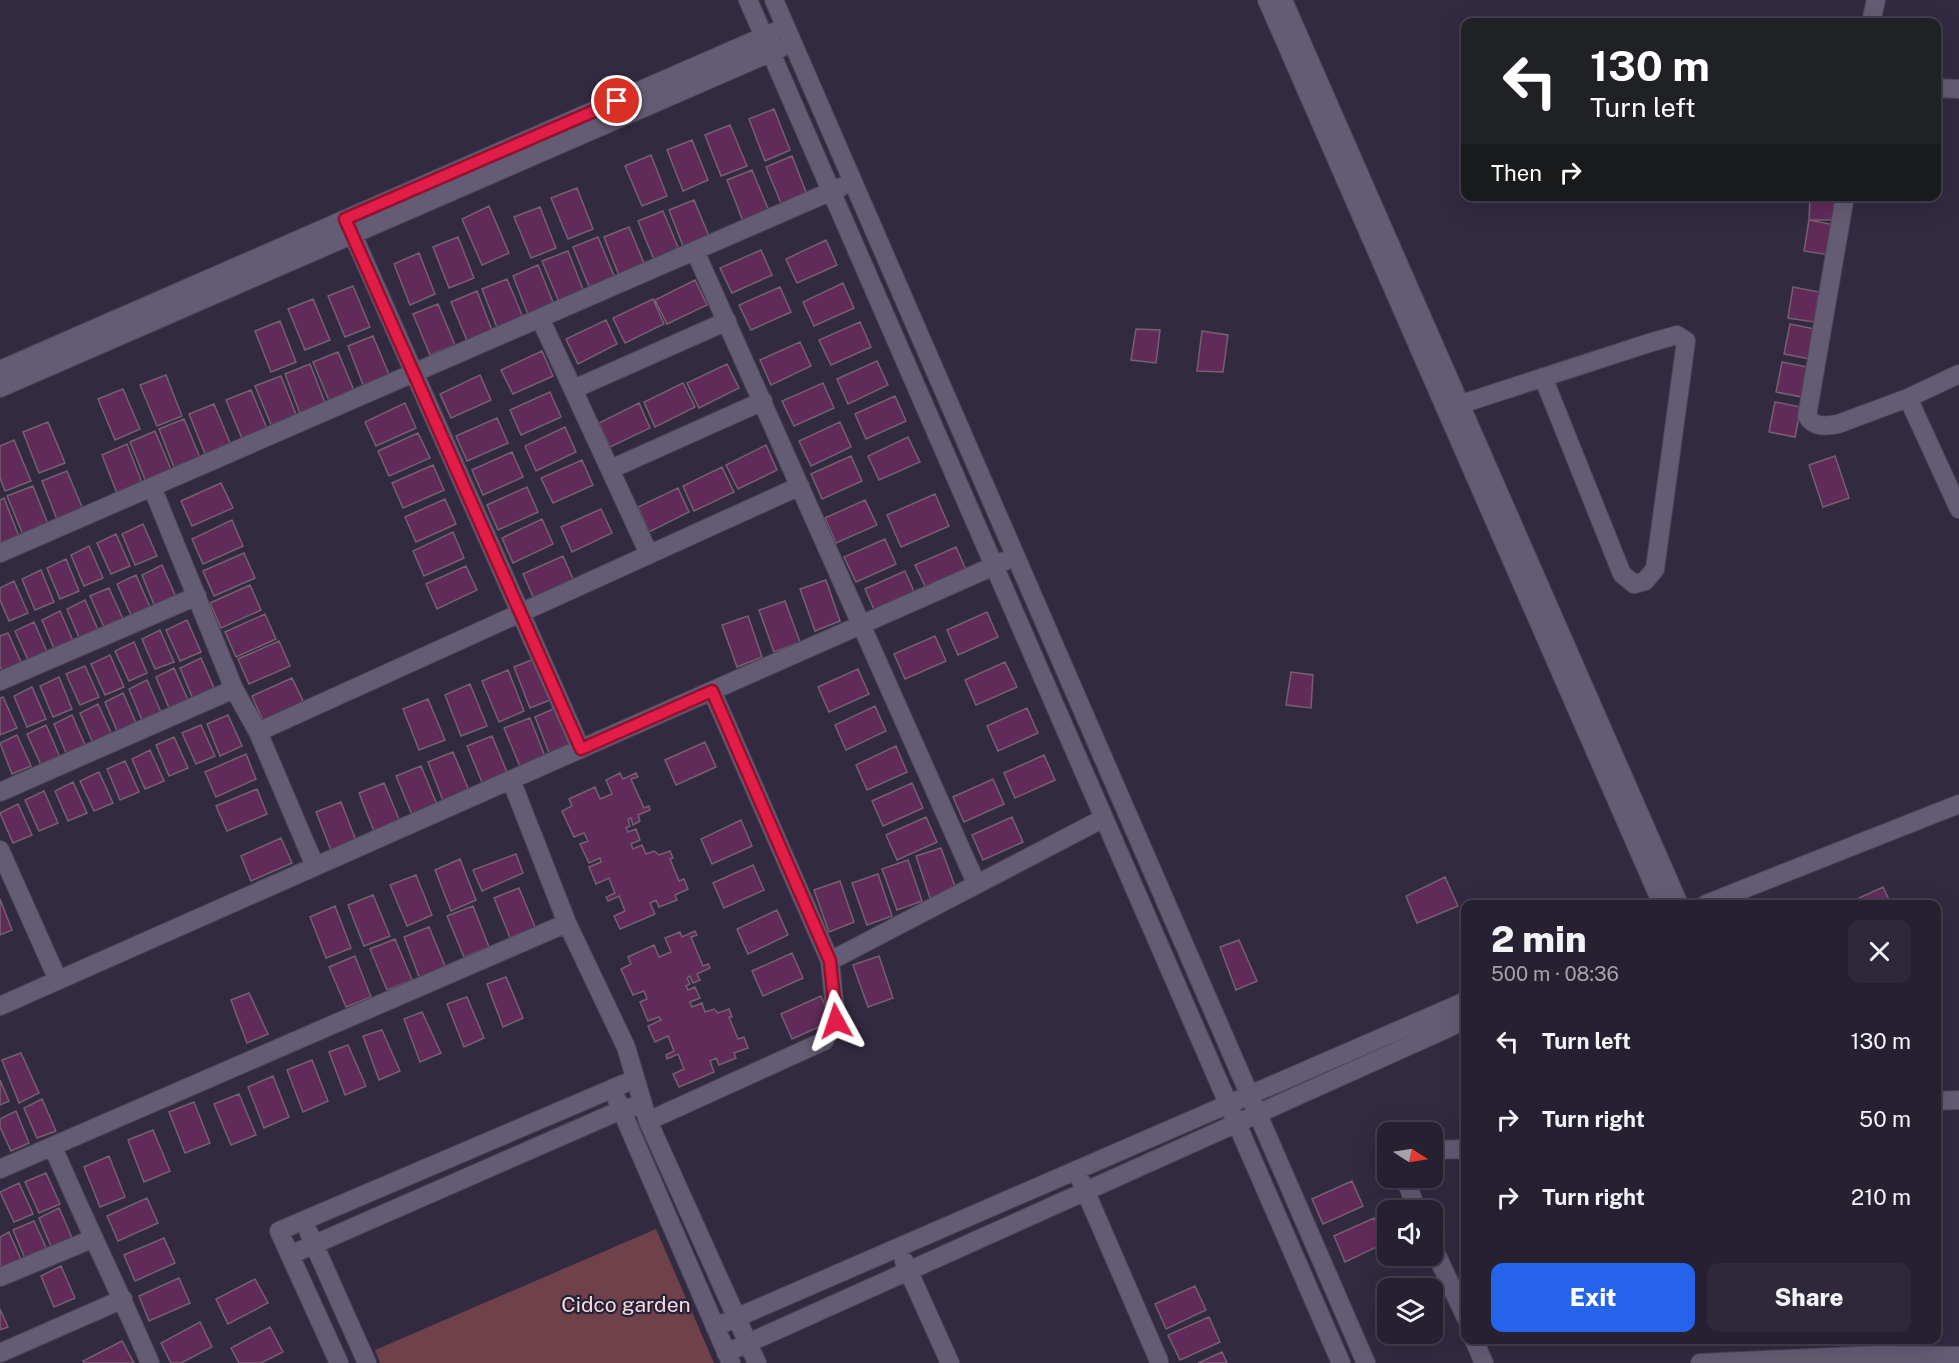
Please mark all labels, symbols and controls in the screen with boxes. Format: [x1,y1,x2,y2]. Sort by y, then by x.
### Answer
text: 130 m [1590,41,1710,90]
icon: left [1491,42,1569,120]
pin [591,75,642,126]
icon: arrive [600,84,633,117]
text: Turn left [1590,91,1696,123]
icon: right [1554,156,1587,189]
text: Then [1491,160,1542,186]
text: 2 min [1491,918,1587,960]
button: close [1848,920,1911,983]
text: 500 m · 08:36 [1491,962,1619,986]
position arrow [804,989,868,1053]
icon: left [1491,1025,1524,1058]
text: Turn left [1542,1028,1631,1054]
text: 130 m [1850,1028,1911,1054]
icon: right [1491,1103,1524,1136]
text: Turn right [1542,1106,1645,1132]
text: 50 m [1859,1106,1911,1132]
north arrow [1377,1122,1443,1188]
map controls [1377,1122,1443,1344]
icon: right [1491,1181,1524,1214]
text: Turn right [1542,1184,1645,1210]
text: 210 m [1851,1184,1911,1210]
button: sound [1377,1200,1443,1266]
button: Exit [1491,1263,1695,1332]
button: Share [1707,1263,1911,1332]
button: layers [1377,1278,1443,1344]
park label: Cidco garden [561,1292,691,1317]

